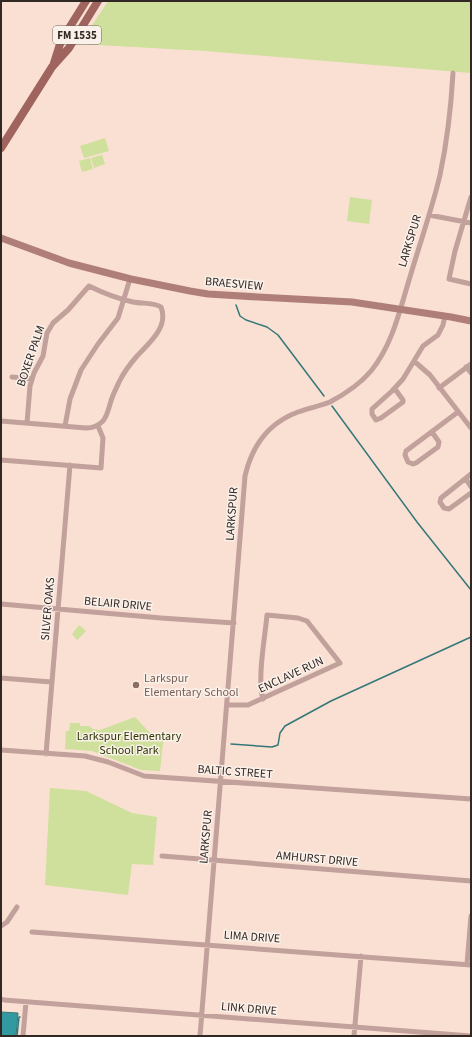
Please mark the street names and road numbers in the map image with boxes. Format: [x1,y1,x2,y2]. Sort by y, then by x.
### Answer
road number: FM 1535 [53,26,101,44]
street label: LARKSPUR [394,213,426,269]
street label: BRAESVIEW [204,273,264,295]
street label: BOXER PALM [13,323,49,389]
street label: LARKSPUR [222,486,242,541]
street label: SILVER OAKS [37,576,59,642]
street label: BELAIR DRIVE [83,593,153,615]
street label: ENCLAVE RUN [256,652,326,698]
street label: BALTIC STREET [197,761,274,783]
street label: LARKSPUR [195,809,217,865]
street label: AMHURST DRIVE [275,847,359,871]
street label: LIMA DRIVE [223,927,281,947]
street label: LINK DRIVE [220,998,278,1020]

